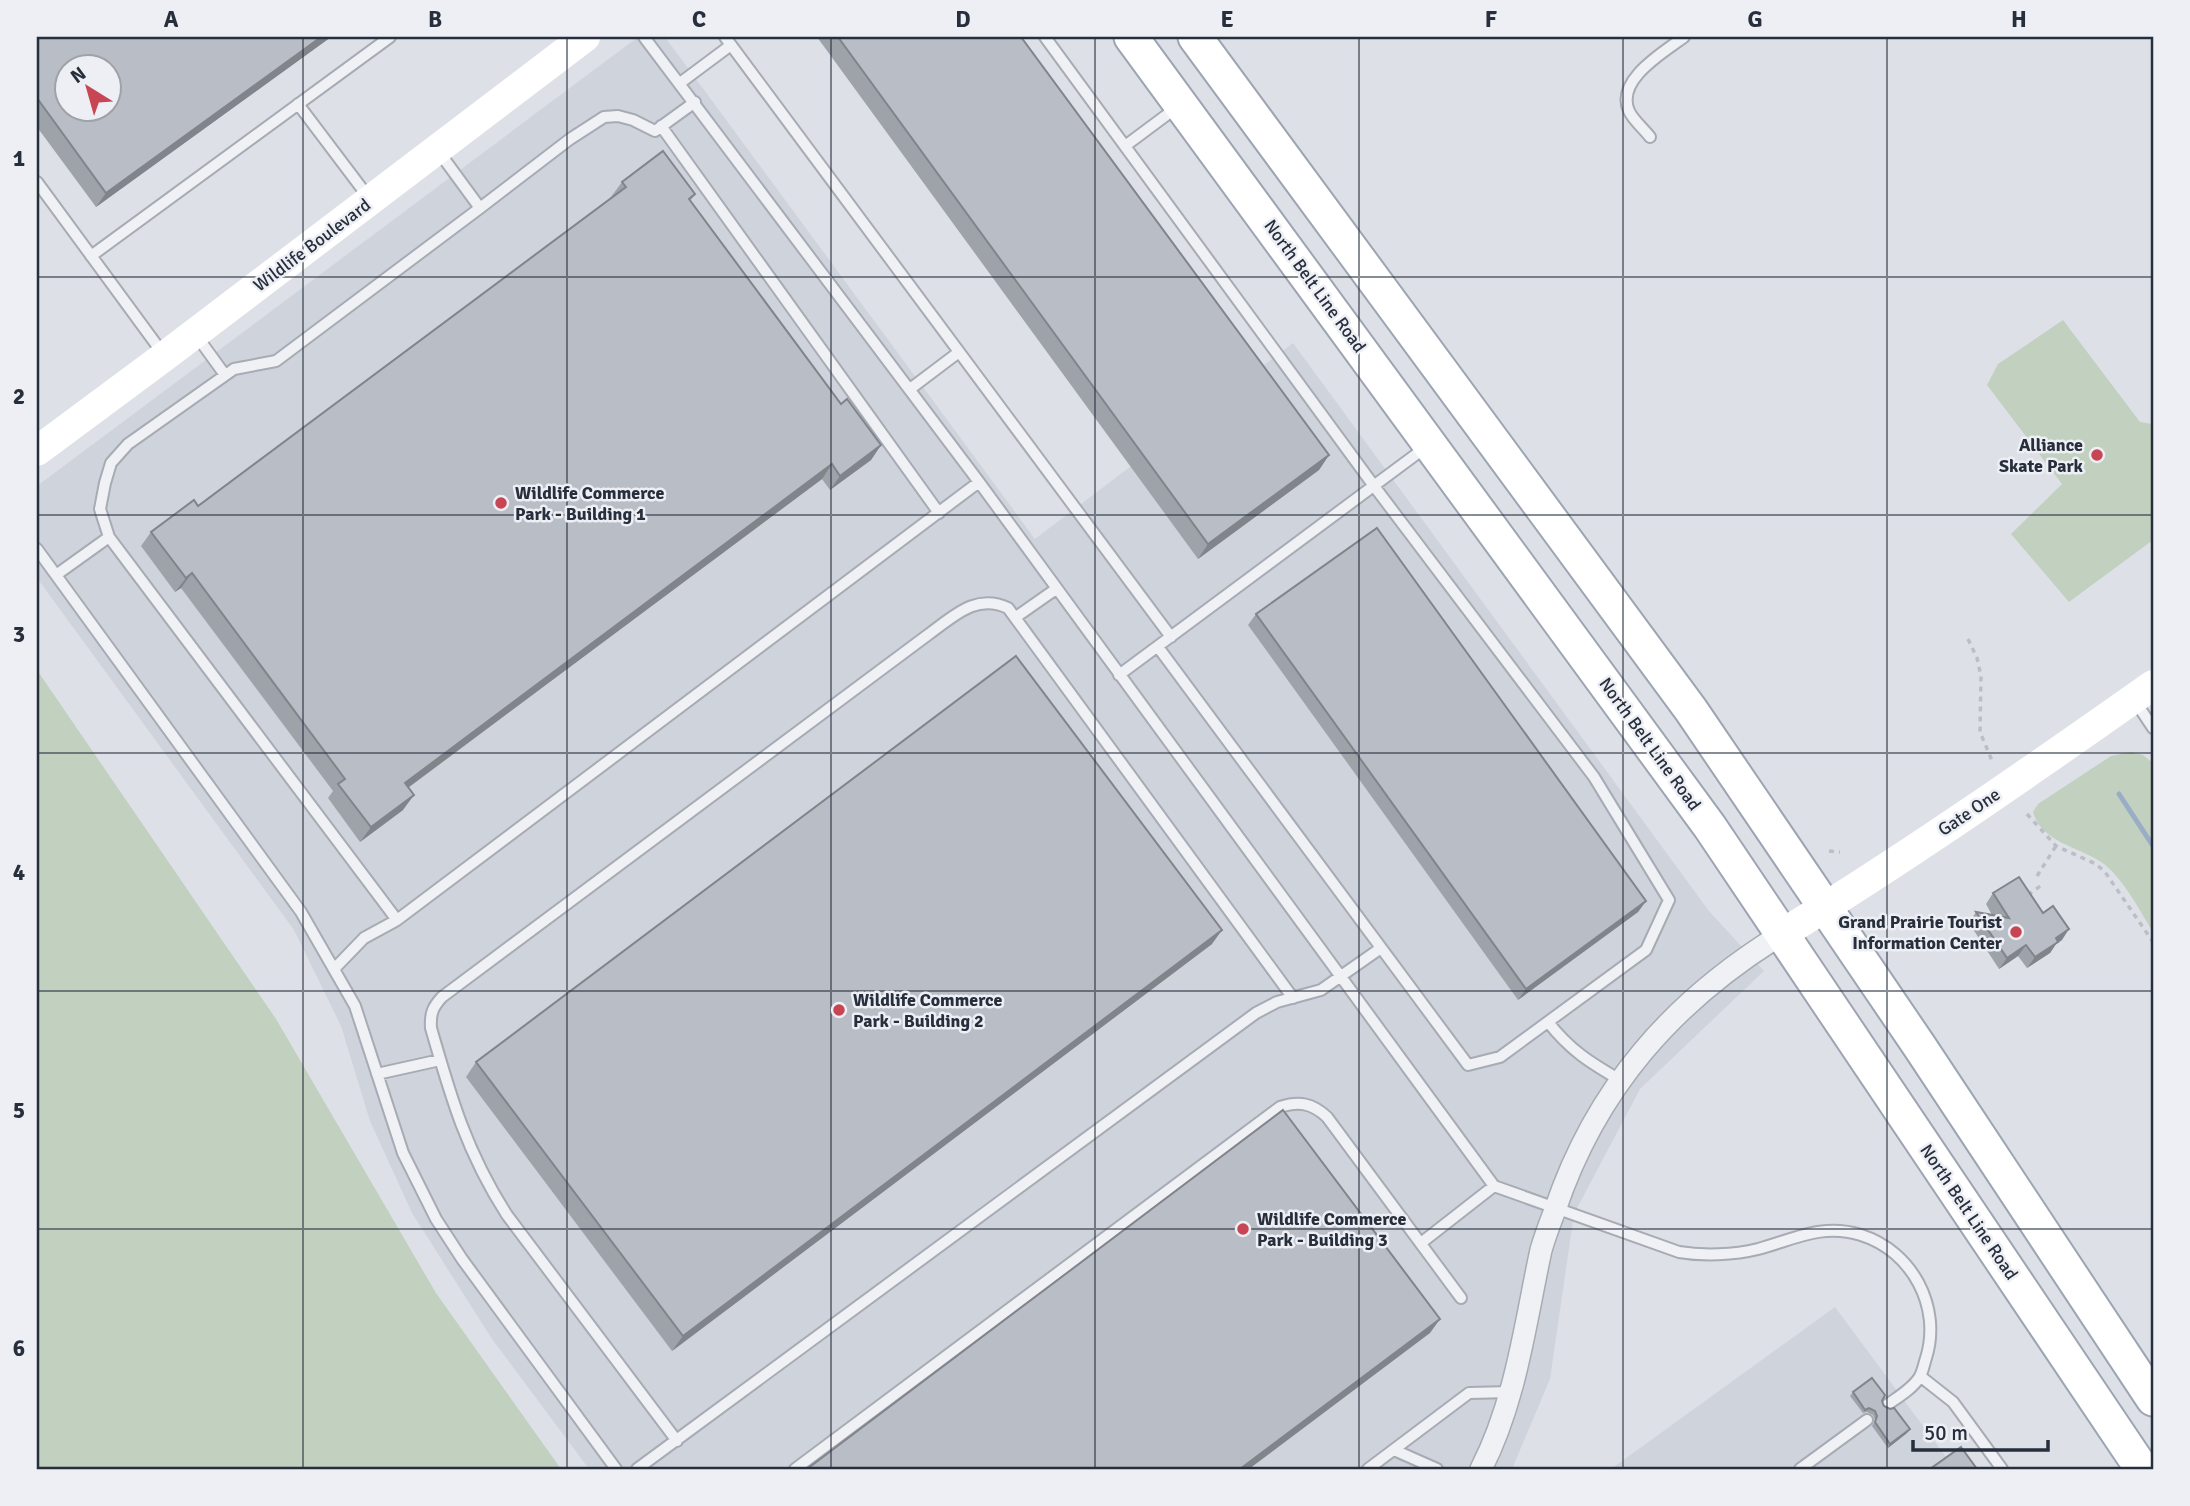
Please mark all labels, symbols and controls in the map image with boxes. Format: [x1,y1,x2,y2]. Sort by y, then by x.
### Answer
text: A [164,5,179,34]
text: B [428,5,442,34]
text: C [692,5,706,34]
text: D [955,5,971,34]
text: E [1220,5,1234,34]
text: F [1485,5,1497,34]
text: G [1747,5,1763,34]
text: H [2011,5,2027,34]
north arrow [52,52,122,122]
text: N [66,62,91,89]
text: 1 [13,144,25,173]
street label: Wildlife Boulevard [249,194,375,296]
street label: North Belt Line Road [1259,215,1371,357]
text: 2 [13,382,25,411]
place label: Alliance Skate Park [1999,434,2084,477]
marker: Alliance Skate Park [2089,447,2105,463]
place label: Wildlife Commerce Park - Building 1 [515,482,664,525]
marker: Wildlife Commerce Park - Building 1 [493,495,509,511]
text: 3 [13,620,25,649]
street label: North Belt Line Road [1594,673,1706,815]
street label: Gate One [1934,783,2004,841]
text: 4 [13,858,25,887]
place label: Grand Prairie Tourist Information Center [1838,911,2003,954]
marker: Grand Prairie Tourist Information Center [2008,924,2024,940]
place label: Wildlife Commerce Park - Building 2 [853,989,1002,1032]
marker: Wildlife Commerce Park - Building 2 [831,1002,847,1018]
text: 5 [13,1096,25,1125]
street label: North Belt Line Road [1915,1140,2023,1284]
place label: Wildlife Commerce Park - Building 3 [1257,1208,1406,1251]
marker: Wildlife Commerce Park - Building 3 [1235,1221,1251,1237]
text: 6 [13,1334,25,1363]
scale bar [1913,1408,2048,1452]
text: 50 m [1924,1420,1968,1446]

